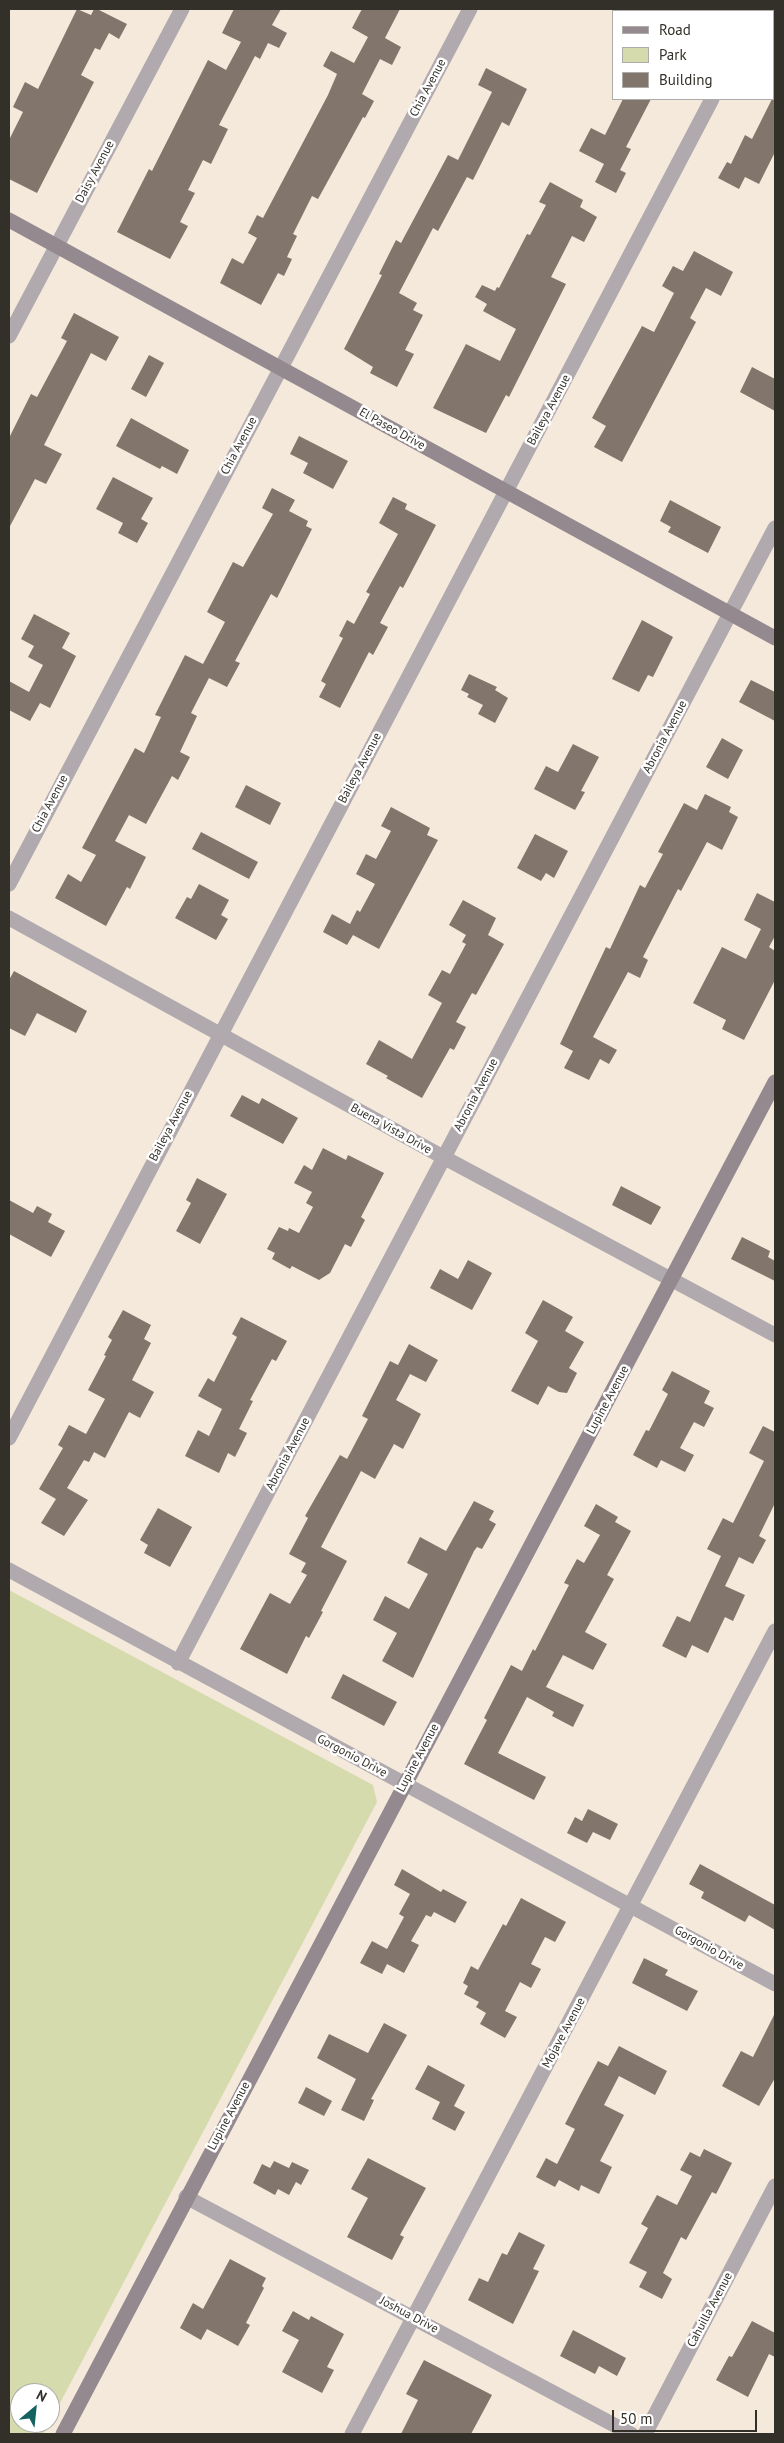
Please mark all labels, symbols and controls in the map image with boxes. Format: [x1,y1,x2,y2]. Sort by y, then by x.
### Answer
legend [612,10,774,100]
text: Road [659,20,691,39]
text: Park [659,45,687,64]
street label: Chia Avenue [407,57,449,119]
text: Building [659,70,713,89]
street label: Daisy Avenue [73,138,117,206]
street label: Baileya Avenue [524,372,574,448]
street label: El Paseo Drive [357,405,427,453]
street label: Chia Avenue [218,415,260,477]
street label: Abronia Avenue [640,698,690,776]
street label: Baileya Avenue [335,730,385,806]
street label: Chia Avenue [29,773,71,835]
street label: Abronia Avenue [451,1056,501,1134]
street label: Baileya Avenue [146,1088,196,1164]
street label: Buena Vista Drive [348,1101,434,1157]
street label: Lupine Avenue [584,1363,632,1437]
street label: Abronia Avenue [263,1415,313,1493]
street label: Lupine Avenue [394,1721,442,1795]
street label: Gorgonio Drive [315,1732,389,1780]
street label: Gorgonio Drive [672,1923,746,1973]
street label: Mojave Avenue [539,1995,589,2071]
street label: Lupine Avenue [205,2079,253,2153]
street label: Cahuilla Avenue [684,2270,736,2350]
street label: Joshua Drive [377,2294,441,2336]
north arrow [10,2383,60,2433]
text: N [33,2386,50,2406]
scale bar [614,2400,759,2432]
text: 50 m [620,2409,653,2428]

